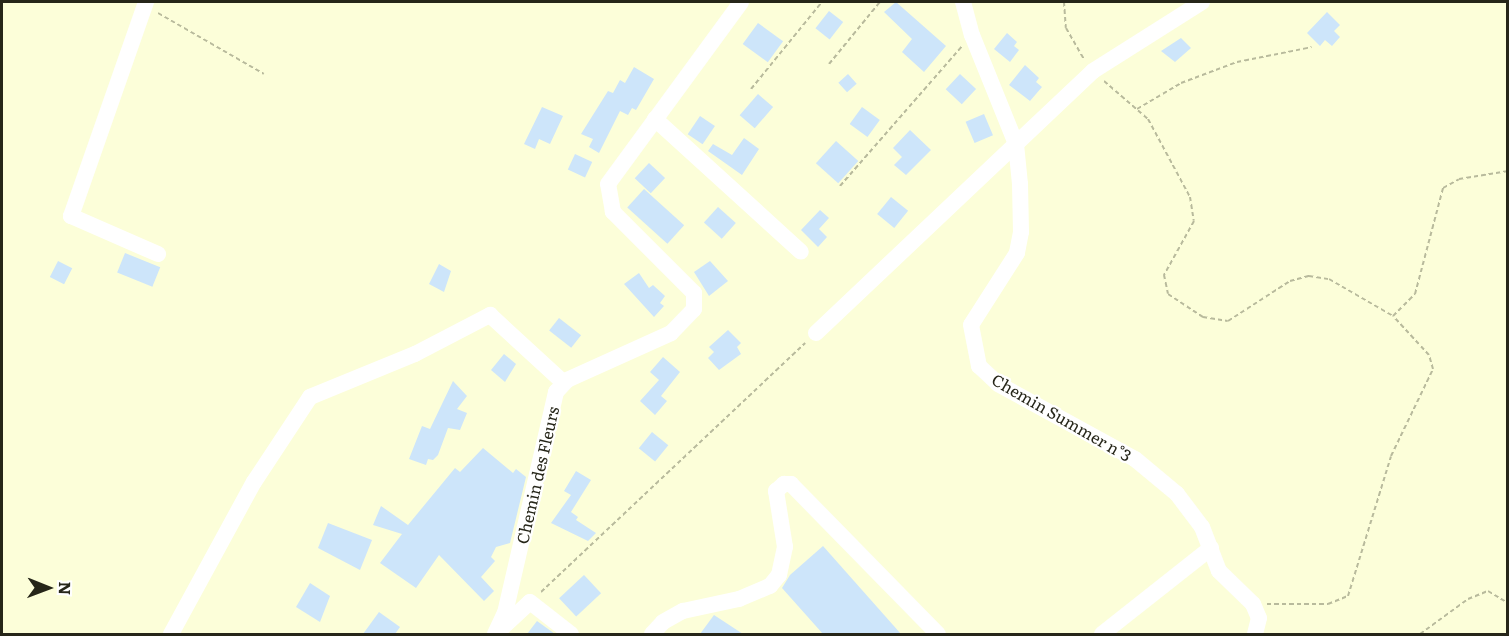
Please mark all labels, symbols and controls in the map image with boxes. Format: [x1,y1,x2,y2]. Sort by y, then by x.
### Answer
street label: Chemin Summer n°3 [989,369,1135,465]
street label: Chemin des Fleurs [512,404,562,546]
north arrow [18,558,78,618]
text: N [54,581,78,595]

